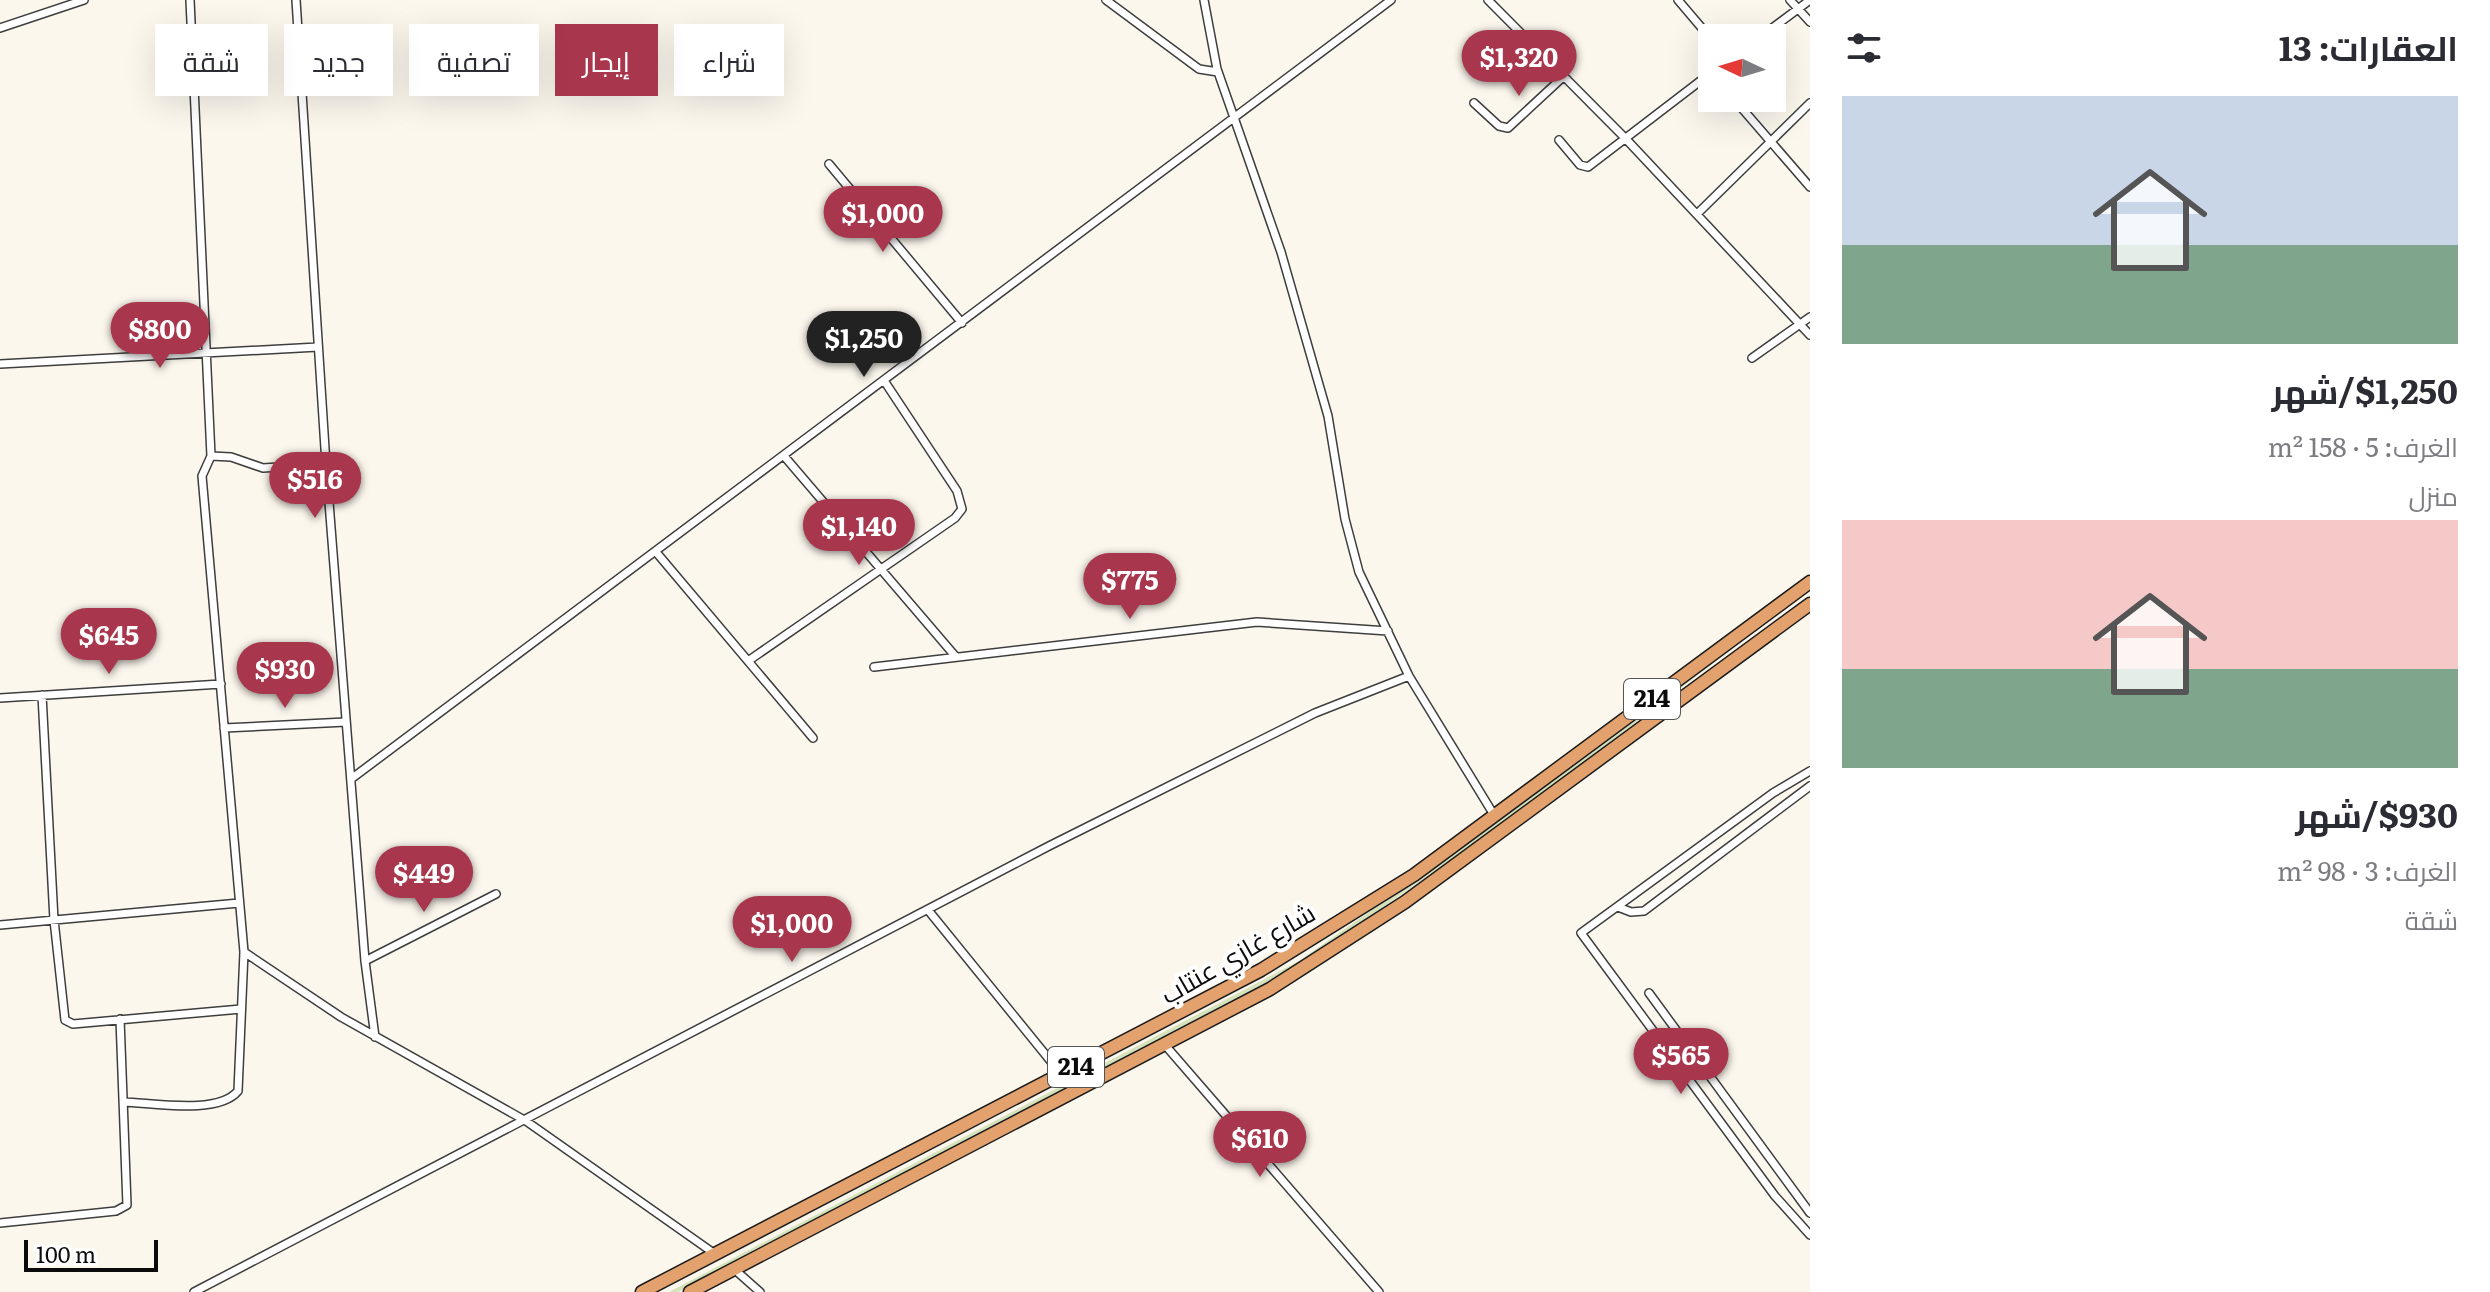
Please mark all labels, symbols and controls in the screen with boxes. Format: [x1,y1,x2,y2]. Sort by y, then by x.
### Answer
text: العقارات: 13 [2279,21,2458,71]
chip: شقة [155,24,268,96]
chip: جديد [284,24,393,96]
chip: تصفية [409,24,539,96]
chip: إيجار [555,24,658,96]
chip: شراء [674,24,784,96]
north arrow [1698,24,1786,112]
map controls [1698,24,1786,112]
icon: filters [1842,26,1886,70]
pin: $1,320 [1454,30,1584,98]
text: $1,320 [1480,36,1558,75]
icon: home [2078,148,2222,292]
pin: $1,000 [818,186,948,254]
text: $1,000 [842,192,924,231]
pin: $800 [113,302,207,370]
text: $800 [129,308,191,347]
pin: $1,250 [799,311,929,379]
text: $1,250 [825,317,903,356]
text: $1,250/شهر [2272,364,2458,414]
text: الغرف: 5 · 158 m² [2268,426,2458,465]
pin: $516 [268,452,362,520]
text: $516 [287,458,343,497]
text: منزل [2409,475,2458,514]
pin: $1,140 [794,499,924,567]
text: $1,140 [821,505,897,544]
pin: $775 [1083,553,1177,621]
text: $775 [1101,559,1159,598]
icon: home [2078,572,2222,716]
pin: $645 [62,608,156,676]
text: $645 [79,614,139,653]
pin: $930 [238,642,332,710]
text: $930 [255,648,315,687]
road number: 214 [1624,679,1680,719]
text: $930/شهر [2295,788,2458,838]
pin: $449 [377,846,471,914]
text: الغرف: 3 · 98 m² [2277,850,2458,889]
text: $449 [393,852,455,891]
street label: شارع غازي عنتاب [1152,892,1323,1015]
pin: $1,000 [727,896,857,964]
text: شقة [2405,899,2458,938]
text: $1,000 [751,902,833,941]
pin: $565 [1634,1028,1728,1096]
text: $565 [1652,1034,1710,1073]
road number: 214 [1048,1047,1104,1087]
pin: $610 [1213,1111,1307,1179]
text: $610 [1231,1117,1289,1156]
scale bar [24,1236,158,1272]
text: 100 m [36,1237,96,1270]

